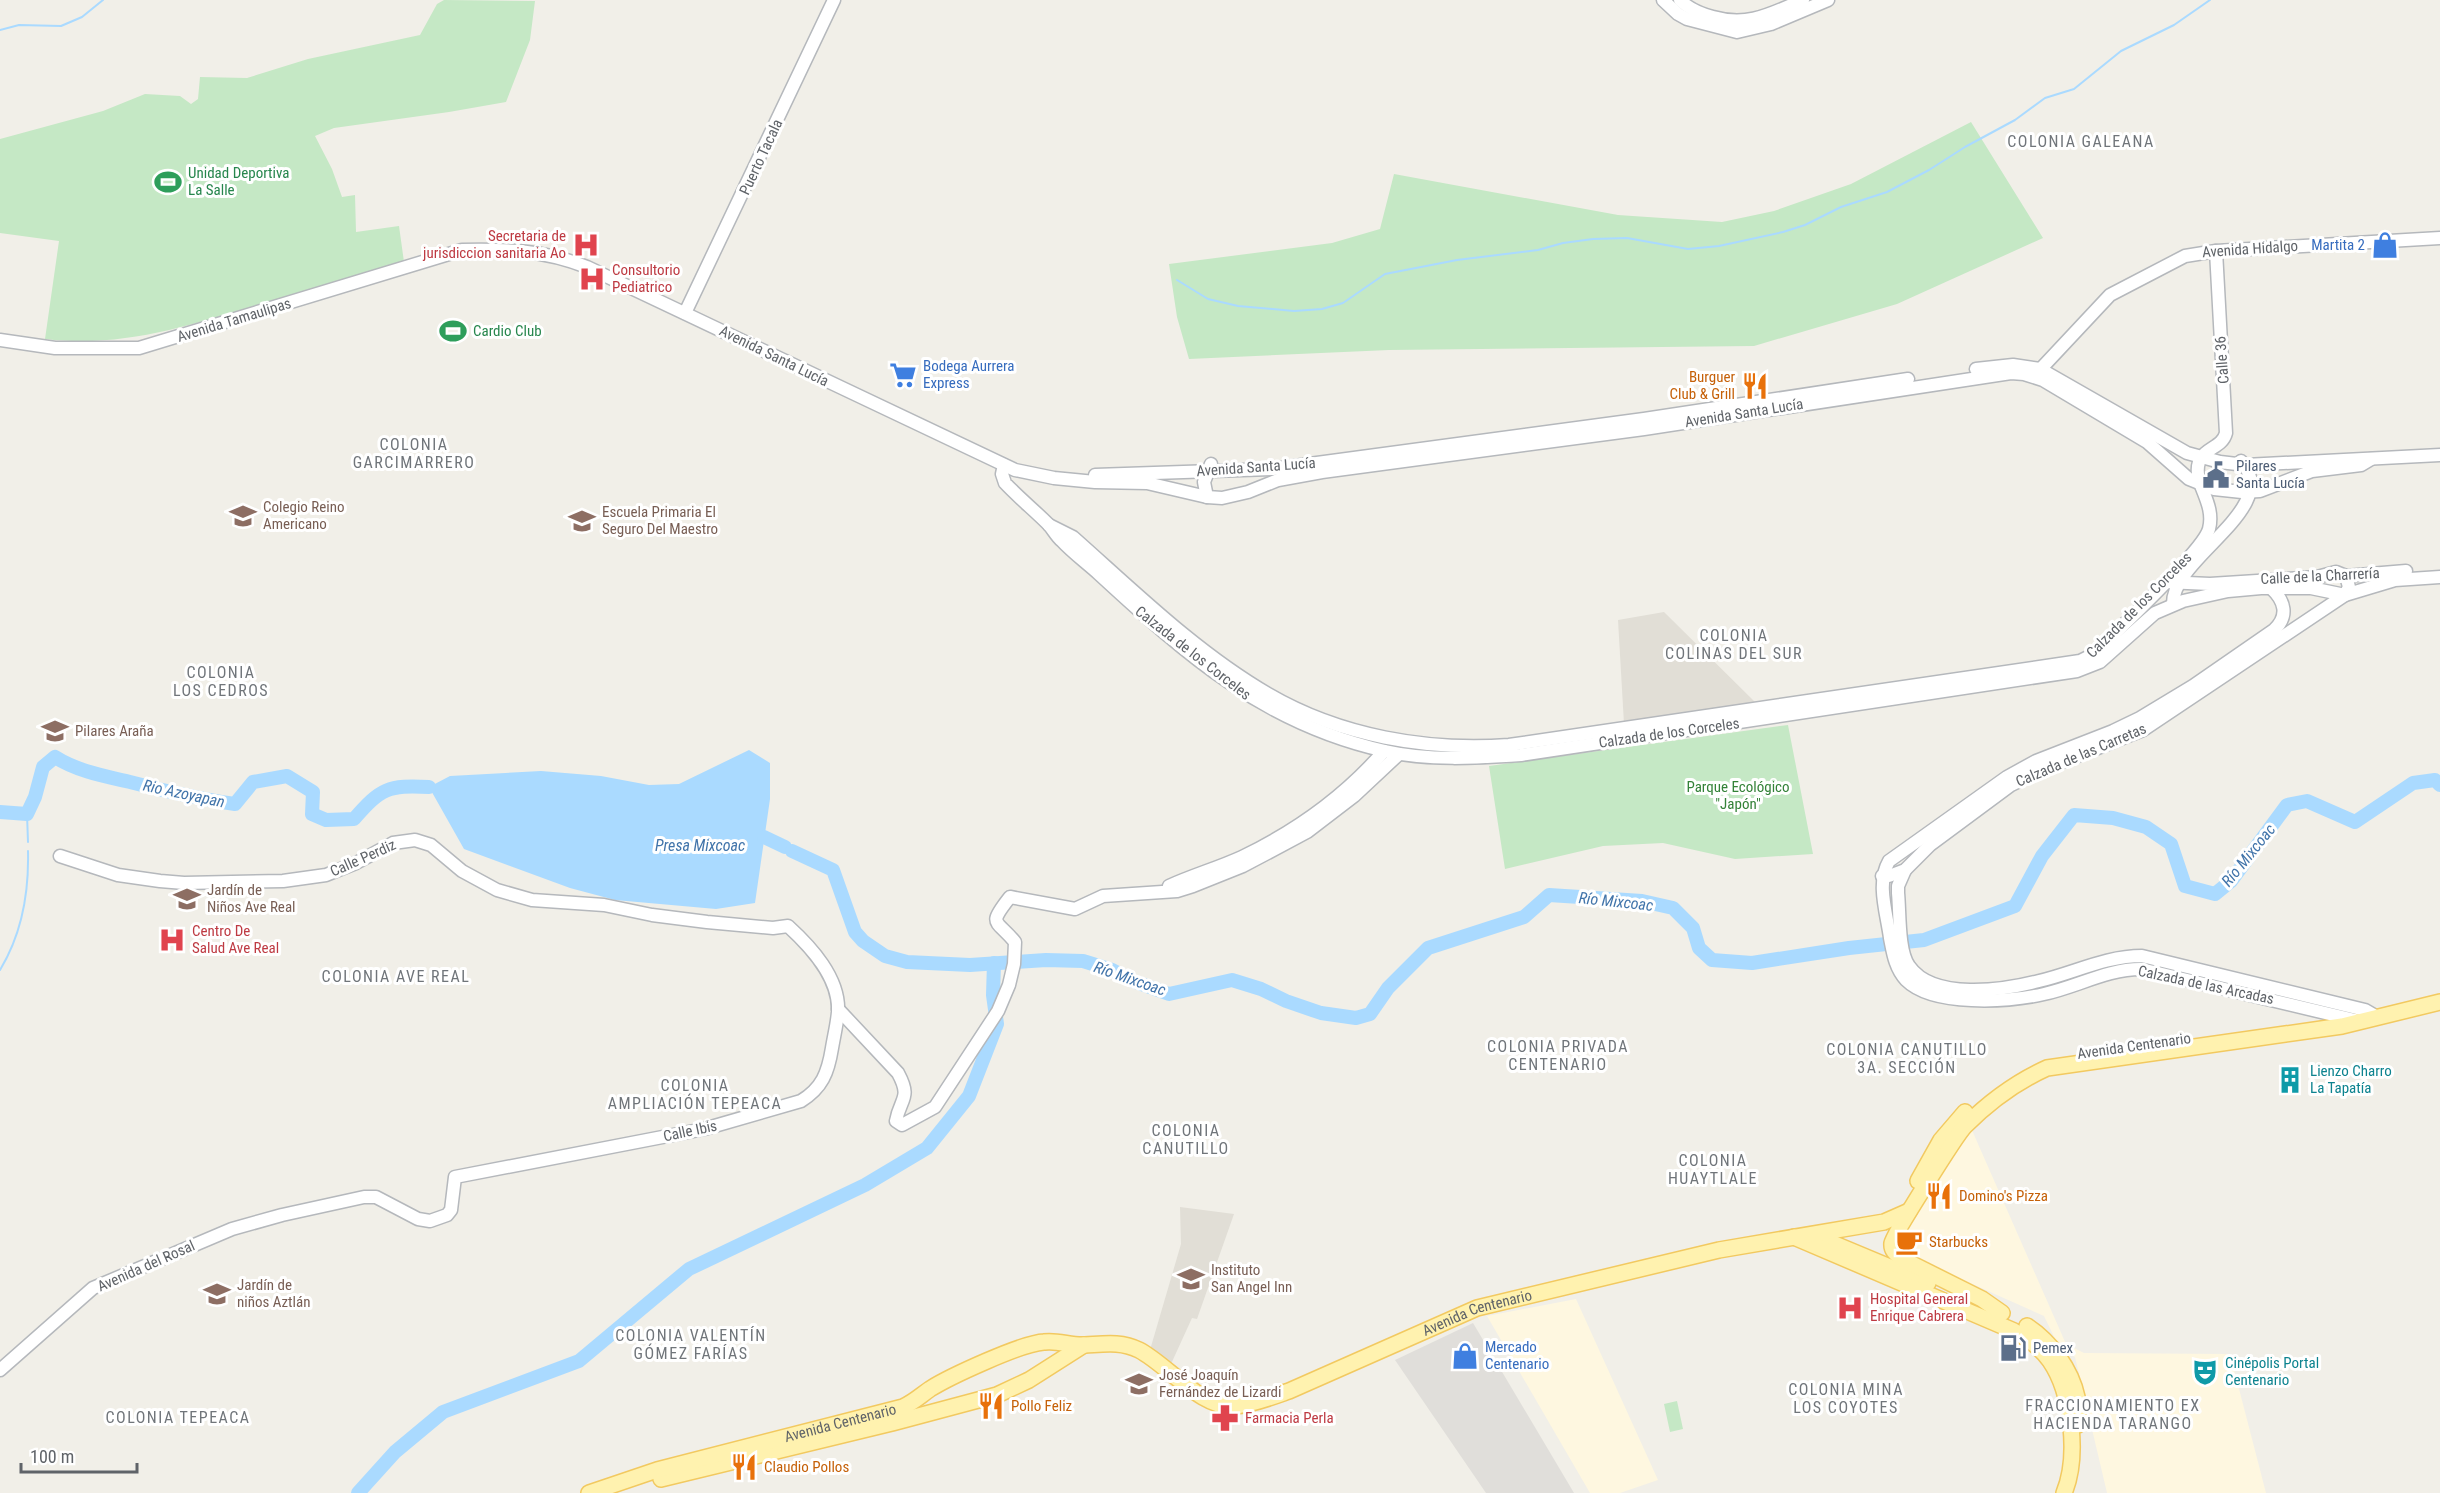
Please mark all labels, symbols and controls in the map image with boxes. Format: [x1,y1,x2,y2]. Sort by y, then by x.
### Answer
street label: Puerto Tacala [736,116,786,198]
district label: COLONIA GALEANA [2007,132,2155,151]
place label: Unidad Deportiva La Salle [188,164,289,199]
sports icon: Unidad Deportiva La Salle [153,167,183,197]
place label: Secretaria de jurisdiccion sanitaria Ao [422,227,566,262]
hospital icon: Secretaria de jurisdiccion sanitaria Ao [571,230,601,260]
shop icon: Martita 2 [2370,230,2400,260]
place label: Martita 2 [2311,236,2365,254]
street label: Avenida Hidalgo [2201,237,2299,261]
place label: Consultorio Pediatrico [612,261,680,296]
hospital icon: Consultorio Pediatrico [577,264,607,294]
street label: Avenida Tamaulipas [175,294,293,346]
sports icon: Cardio Club [438,316,468,346]
place label: Cardio Club [473,322,542,340]
street label: Avenida Santa Lucía [716,322,832,390]
street label: Calle 36 [2211,336,2233,384]
place label: Bodega Aurrera Express [923,357,1015,392]
supermarket icon: Bodega Aurrera Express [888,360,918,390]
place label: Burguer Club & Grill [1670,368,1735,403]
restaurant icon: Burguer Club & Grill [1740,371,1770,401]
street label: Avenida Santa Lucía [1684,395,1804,431]
district label: COLONIA GARCIMARRERO [353,435,475,472]
street label: Avenida Santa Lucía [1196,454,1316,480]
place label: Pilares Santa Lucía [2236,457,2305,492]
public building icon: Pilares Santa Lucía [2201,460,2231,490]
place label: Colegio Reino Americano [263,498,345,533]
school or university icon: Colegio Reino Americano [228,501,258,531]
place label: Escuela Primaria El Seguro Del Maestro [602,503,718,538]
school or university icon: Escuela Primaria El Seguro Del Maestro [567,506,597,536]
street label: Calzada de los Corceles [2082,548,2196,662]
street label: Calle de la Charrería [2260,564,2380,588]
street label: Calzada de los Corceles [1132,602,1255,704]
district label: COLONIA COLINAS DEL SUR [1665,626,1803,663]
district label: COLONIA LOS CEDROS [173,663,269,700]
street label: Calzada de los Corceles [1597,714,1741,752]
school or university icon: Pilares Araña [40,716,70,746]
street label: Calzada de las Carretas [2013,719,2149,791]
place label: Pilares Araña [75,722,154,740]
water label: Rio Azoyapan [141,776,226,811]
park label: Parque Ecológico "Japón" [1686,778,1790,813]
water label: Río Mixcoac [2217,820,2279,890]
street label: Calle Perdiz [327,836,399,880]
water label: Presa Mixcoac [655,836,745,855]
place label: Jardín de Niños Ave Real [207,881,296,916]
school or university icon: Jardín de Niños Ave Real [172,884,202,914]
water label: Río Mixcoac [1578,888,1654,915]
place label: Centro De Salud Ave Real [192,922,279,957]
hospital icon: Centro De Salud Ave Real [157,925,187,955]
water label: Río Mixcoac [1091,957,1168,1000]
street label: Calzada de las Arcadas [2136,962,2276,1008]
district label: COLONIA AVE REAL [322,967,470,986]
street label: Avenida Centenario [2076,1029,2192,1063]
district label: COLONIA PRIVADA CENTENARIO [1487,1037,1629,1074]
district label: COLONIA CANUTILLO 3A. SECCIÓN [1826,1040,1988,1077]
place label: Lienzo Charro La Tapatía [2310,1062,2392,1097]
building icon: Lienzo Charro La Tapatía [2275,1065,2305,1095]
district label: COLONIA AMPLIACIÓN TEPEACA [608,1076,782,1113]
street label: Calle Ibis [661,1117,719,1145]
district label: COLONIA CANUTILLO [1142,1121,1230,1158]
district label: COLONIA HUAYTLALE [1668,1151,1758,1188]
restaurant icon: Domino's Pizza [1924,1181,1954,1211]
place label: Domino's Pizza [1959,1187,2048,1205]
cafe icon: Starbucks [1894,1227,1924,1257]
place label: Starbucks [1929,1233,1988,1251]
street label: Avenida del Rosal [94,1236,198,1296]
place label: Instituto San Angel Inn [1211,1261,1292,1296]
school or university icon: Instituto San Angel Inn [1176,1264,1206,1294]
place label: Jardín de niños Aztlán [237,1276,310,1311]
school or university icon: Jardín de niños Aztlán [202,1279,232,1309]
street label: Avenida Centenario [1420,1286,1534,1340]
place label: Hospital General Enrique Cabrera [1870,1290,1968,1325]
hospital icon: Hospital General Enrique Cabrera [1835,1293,1865,1323]
district label: COLONIA VALENTÍN GÓMEZ FARÍAS [615,1326,767,1363]
fuel station icon: Pemex [1998,1333,2028,1363]
place label: Mercado Centenario [1485,1338,1549,1373]
place label: Pemex [2033,1339,2074,1357]
shop icon: Mercado Centenario [1450,1341,1480,1371]
place label: Cinépolis Portal Centenario [2225,1354,2319,1389]
theatre icon: Cinépolis Portal Centenario [2190,1357,2220,1387]
place label: José Joaquín Fernández de Lizardi [1159,1366,1281,1401]
school or university icon: José Joaquín Fernández de Lizardi [1124,1369,1154,1399]
district label: COLONIA MINA LOS COYOTES [1788,1380,1904,1417]
restaurant icon: Pollo Feliz [976,1391,1006,1421]
district label: FRACCIONAMIENTO EX HACIENDA TARANGO [2025,1396,2201,1433]
place label: Pollo Feliz [1011,1397,1072,1415]
street label: Avenida Centenario [782,1400,898,1446]
pharmacy icon: Farmacia Perla [1210,1403,1240,1433]
district label: COLONIA TEPEACA [105,1408,251,1427]
place label: Farmacia Perla [1245,1409,1334,1427]
scale bar [21,1436,136,1474]
text: 100 m [30,1446,74,1467]
restaurant icon: Claudio Pollos [729,1452,759,1482]
place label: Claudio Pollos [764,1458,849,1476]

